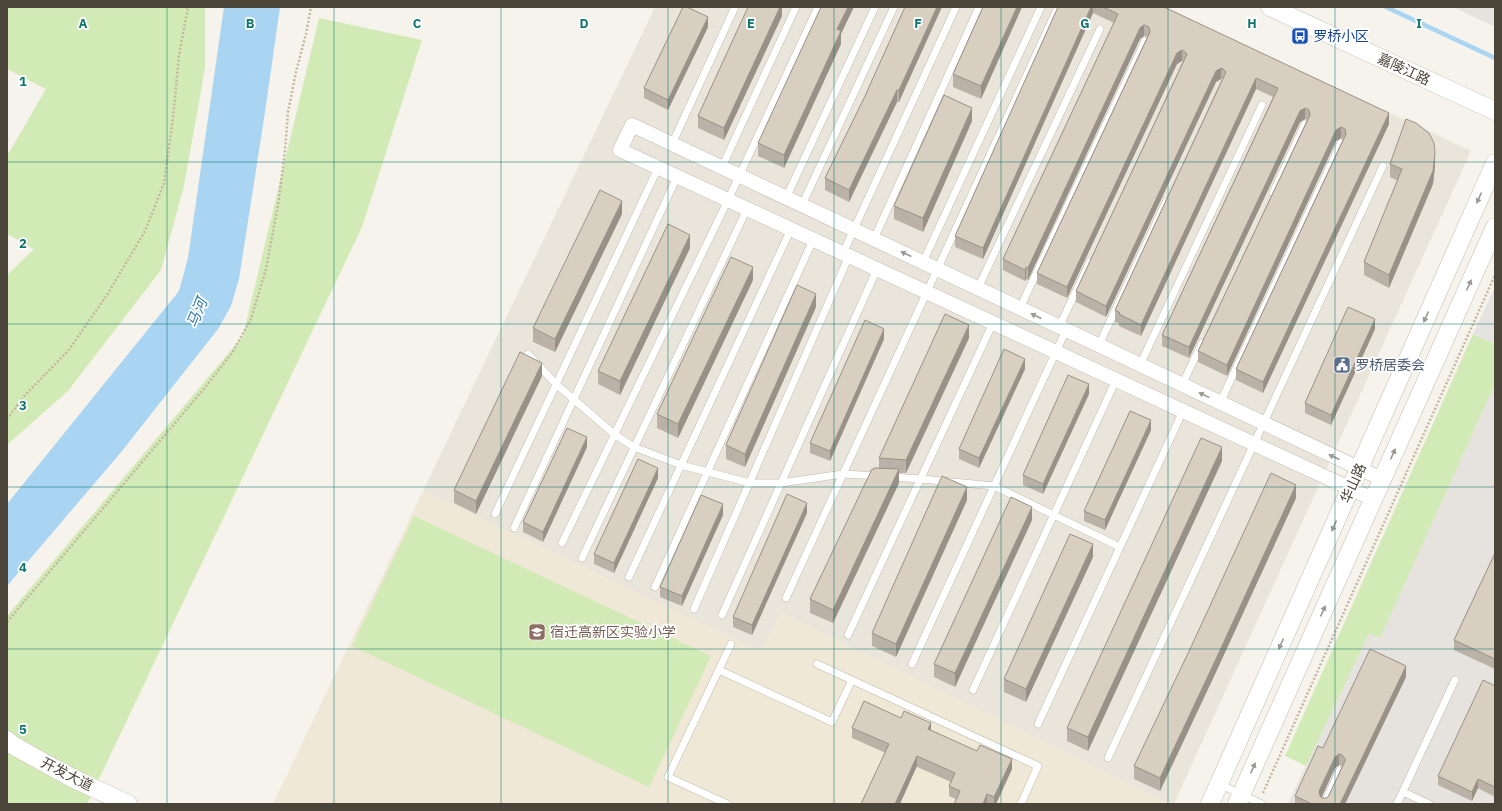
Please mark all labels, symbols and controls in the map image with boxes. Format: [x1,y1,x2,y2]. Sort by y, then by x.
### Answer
text: A [79,15,88,32]
text: B [246,15,255,32]
text: C [413,15,422,32]
text: D [579,15,589,32]
text: E [747,15,755,32]
text: F [914,15,922,32]
text: G [1080,15,1090,32]
text: H [1247,15,1257,32]
text: I [1416,15,1422,32]
bus stop icon: 罗桥小区 [1290,26,1310,46]
place label: 罗桥小区 [1313,27,1369,45]
street label: 嘉陵江路 [1375,49,1433,89]
text: 1 [19,73,27,90]
one-way arrow [1476,193,1482,204]
text: 2 [19,235,27,252]
one-way arrow [900,251,911,257]
one-way arrow [1466,279,1472,290]
water label: 马河 [182,293,212,330]
one-way arrow [1423,311,1430,323]
one-way arrow [1030,313,1042,319]
public building icon: 罗桥居委会 [1332,355,1352,375]
place label: 罗桥居委会 [1355,356,1425,374]
one-way arrow [1198,392,1210,398]
text: 3 [19,397,27,414]
one-way arrow [1390,449,1396,460]
one-way arrow [1329,454,1340,460]
street label: 华山路 [1336,460,1370,506]
one-way arrow [1331,520,1337,531]
text: 4 [19,559,27,576]
one-way arrow [1320,606,1326,617]
school or university icon: 宿迁高新区实验小学 [527,622,547,642]
place label: 宿迁高新区实验小学 [550,623,676,641]
one-way arrow [1278,639,1284,650]
text: 5 [19,721,27,738]
street label: 开发大道 [38,753,96,795]
one-way arrow [1250,763,1256,774]

